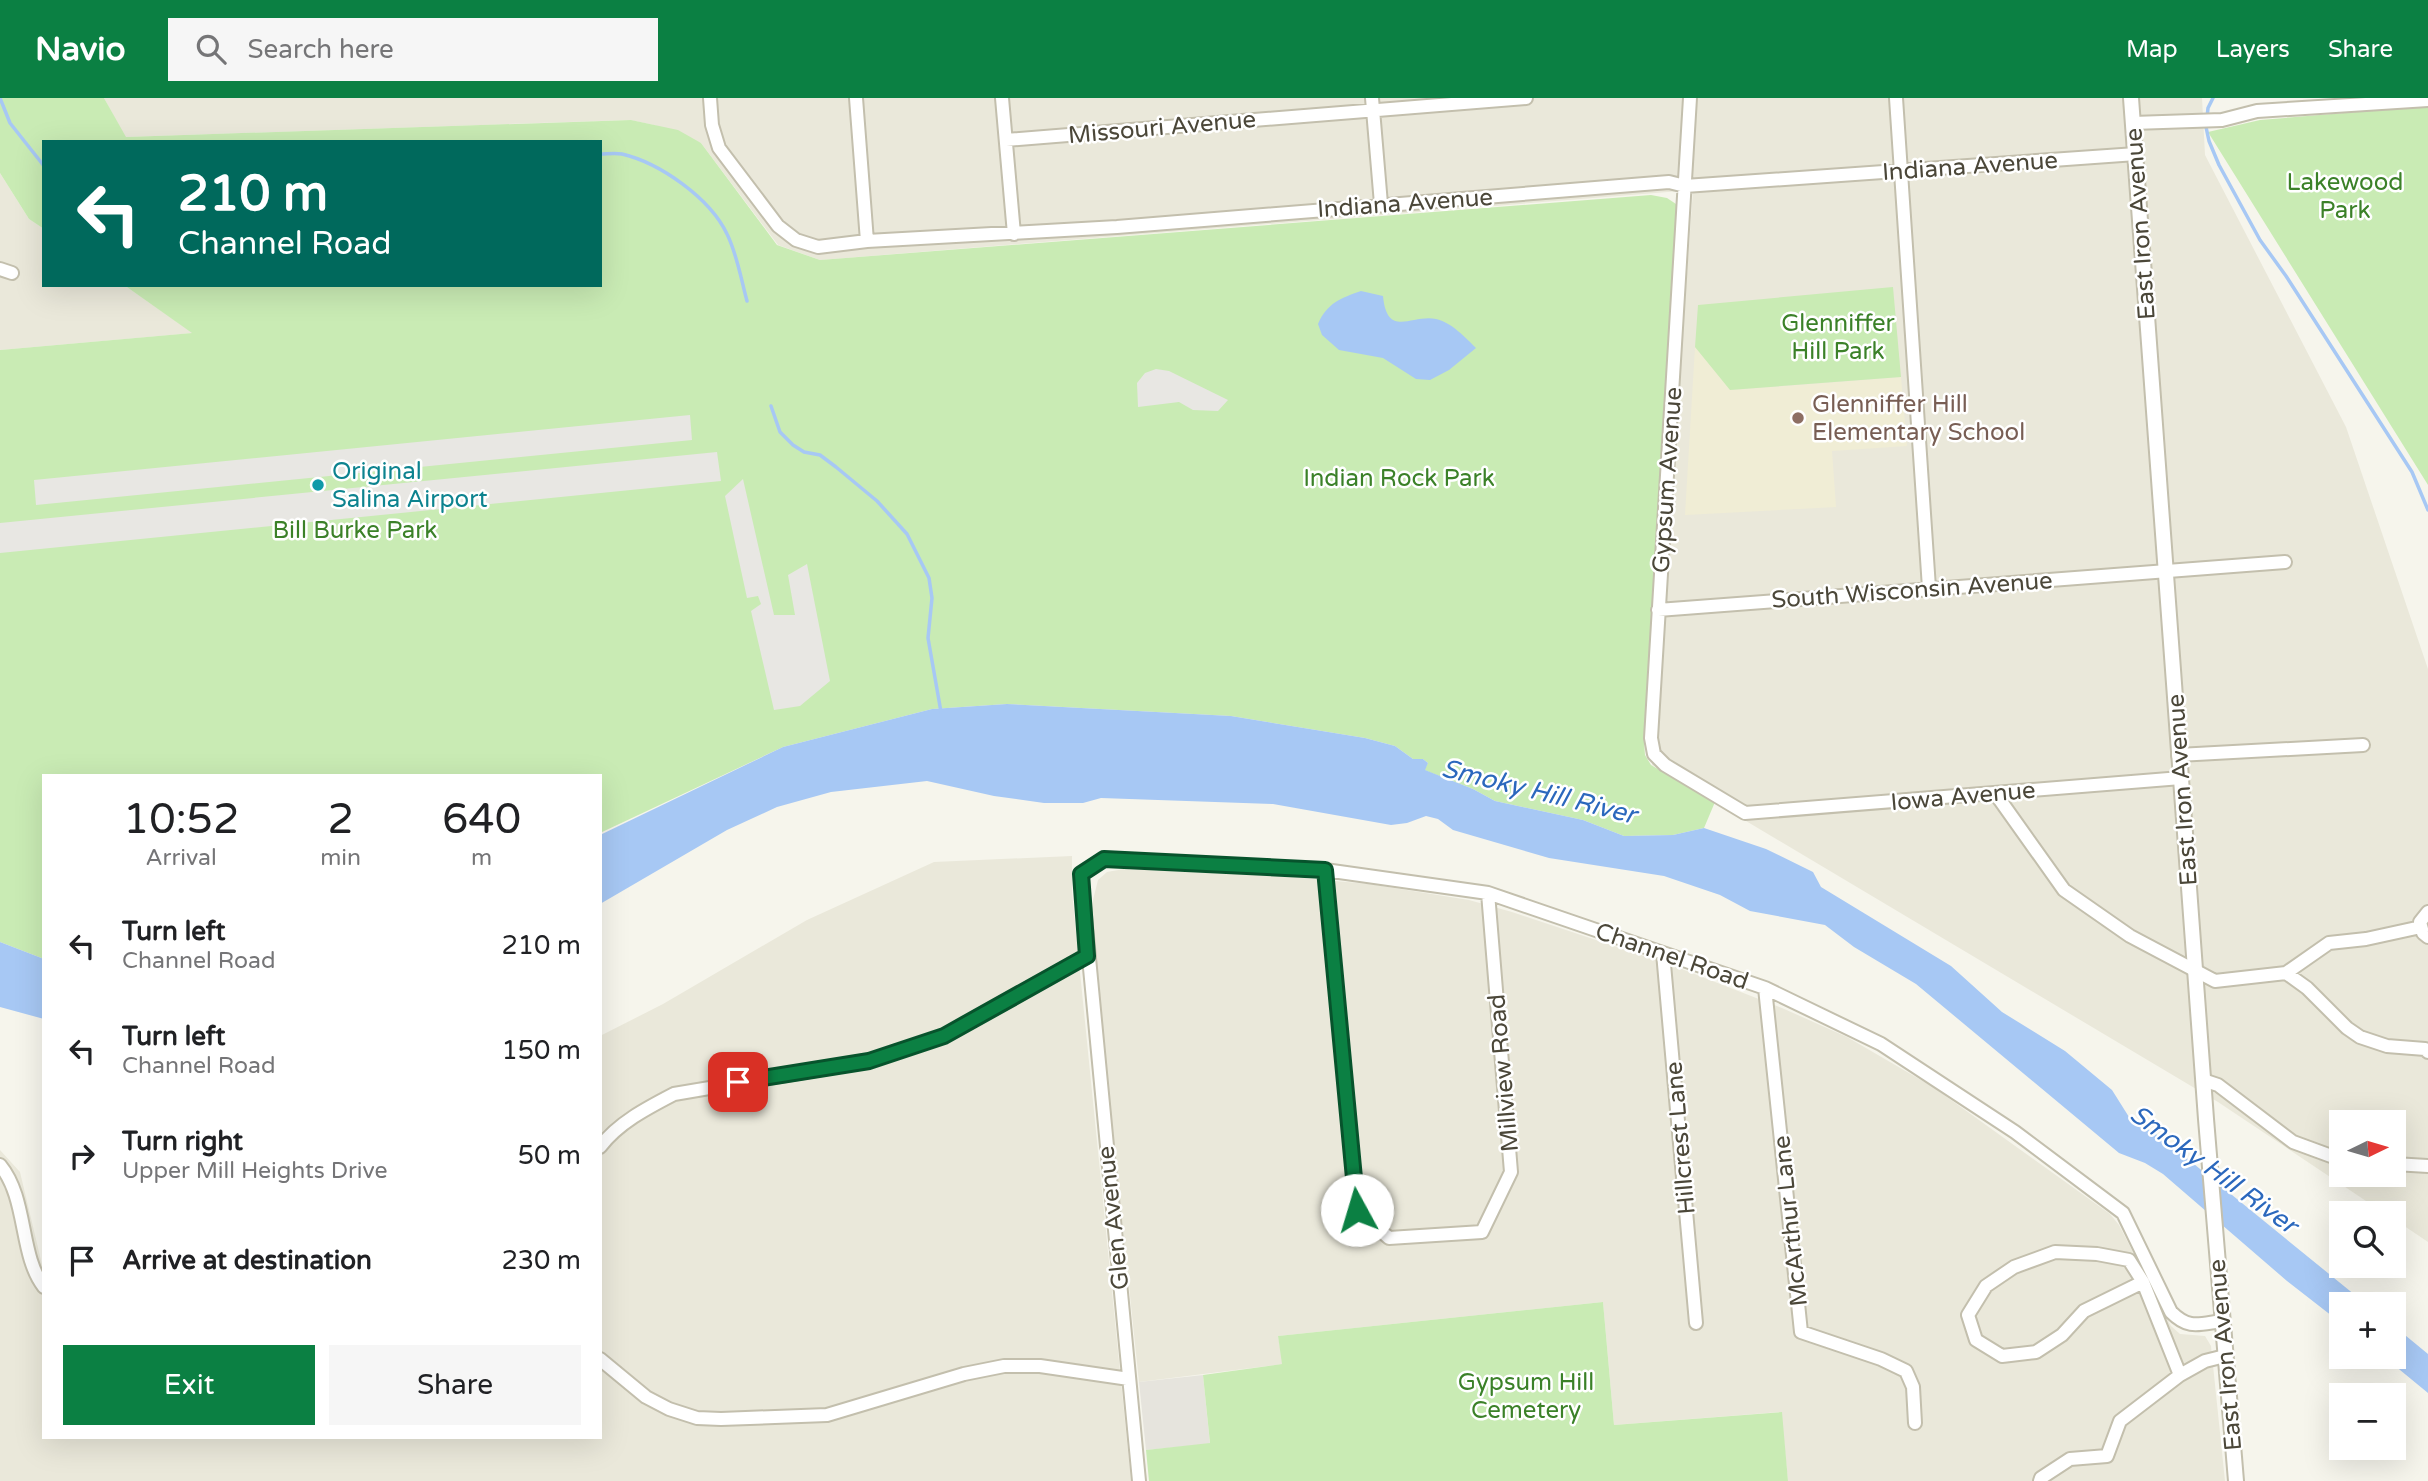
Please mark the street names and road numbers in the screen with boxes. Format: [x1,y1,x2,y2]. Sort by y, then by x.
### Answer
street label: Missouri Avenue [1067,105,1257,150]
street label: East Iron Avenue [2119,127,2162,321]
street label: Indiana Avenue [1881,146,2059,187]
street label: Indiana Avenue [1316,183,1494,224]
street label: Gypsum Avenue [1647,386,1688,574]
street label: South Wisconsin Avenue [1771,566,2054,615]
street label: East Iron Avenue [2161,693,2204,887]
street label: Iowa Avenue [1889,776,2037,817]
street label: Channel Road [1591,917,1752,996]
street label: Millview Road [1482,993,1525,1153]
street label: Hillcrest Lane [1659,1060,1702,1216]
street label: McArthur Lane [1767,1134,1814,1308]
street label: Glen Avenue [1092,1145,1135,1291]
street label: East Iron Avenue [2203,1258,2248,1452]

